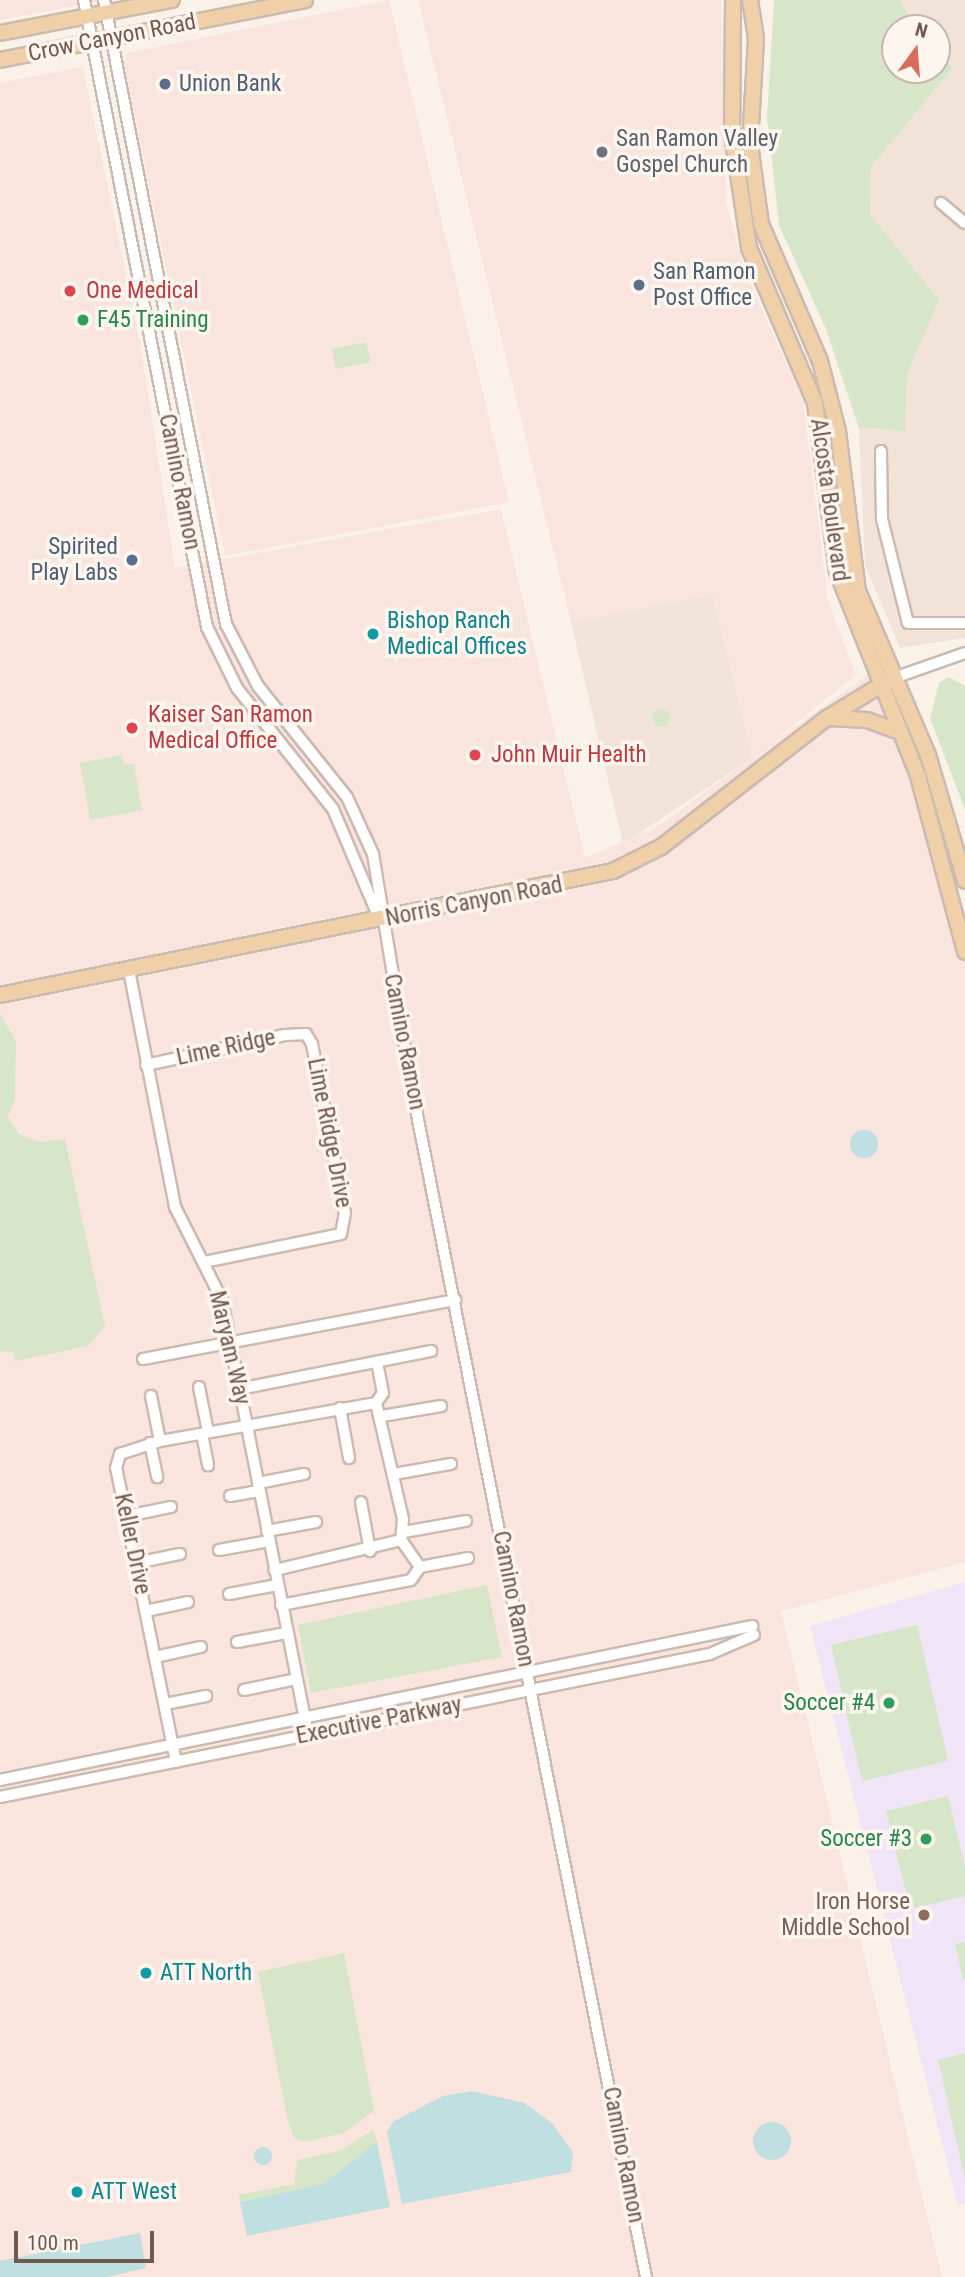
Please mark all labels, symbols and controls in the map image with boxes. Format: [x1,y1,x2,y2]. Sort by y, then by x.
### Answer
street label: Crow Canyon Road [26,8,198,68]
north arrow [881,14,951,84]
text: N [913,18,930,43]
place label: Union Bank [179,70,281,98]
marker: Union Bank [157,76,173,92]
place label: San Ramon Valley Gospel Church [616,125,778,179]
marker: San Ramon Valley Gospel Church [594,144,610,160]
place label: San Ramon Post Office [653,258,756,312]
place label: One Medical [86,277,199,305]
marker: San Ramon Post Office [631,277,647,293]
marker: One Medical [60,281,80,301]
place label: F45 Training [97,306,209,334]
marker: F45 Training [75,312,91,328]
street label: Camino Ramon [152,412,206,552]
street label: Alcosta Boulevard [804,417,854,583]
place label: Spirited Play Labs [30,533,118,587]
marker: Spirited Play Labs [124,552,140,568]
place label: Bishop Ranch Medical Offices [387,607,527,661]
marker: Bishop Ranch Medical Offices [365,626,381,642]
place label: Kaiser San Ramon Medical Office [148,701,313,755]
marker: Kaiser San Ramon Medical Office [122,718,142,738]
place label: John Muir Health [491,741,646,769]
marker: John Muir Health [465,745,485,765]
street label: Norris Canyon Road [383,871,565,933]
street label: Camino Ramon [377,972,431,1112]
street label: Lime Ridge [174,1024,278,1072]
street label: Lime Ridge Drive [301,1056,357,1210]
street label: Maryam Way [202,1288,256,1408]
street label: Keller Drive [108,1491,156,1597]
street label: Camino Ramon [486,1529,540,1669]
place label: Soccer #4 [783,1689,875,1717]
street label: Executive Parkway [294,1691,464,1751]
marker: Soccer #4 [881,1695,897,1711]
place label: Soccer #3 [820,1825,912,1853]
marker: Soccer #3 [918,1831,934,1847]
place label: Iron Horse Middle School [781,1888,910,1942]
marker: Iron Horse Middle School [916,1907,932,1923]
place label: ATT North [160,1959,252,1987]
marker: ATT North [138,1965,154,1981]
street label: Camino Ramon [596,2085,650,2225]
place label: ATT West [91,2178,177,2206]
marker: ATT West [69,2184,85,2200]
scale bar [18,2218,158,2262]
text: 100 m [27,2231,79,2255]

